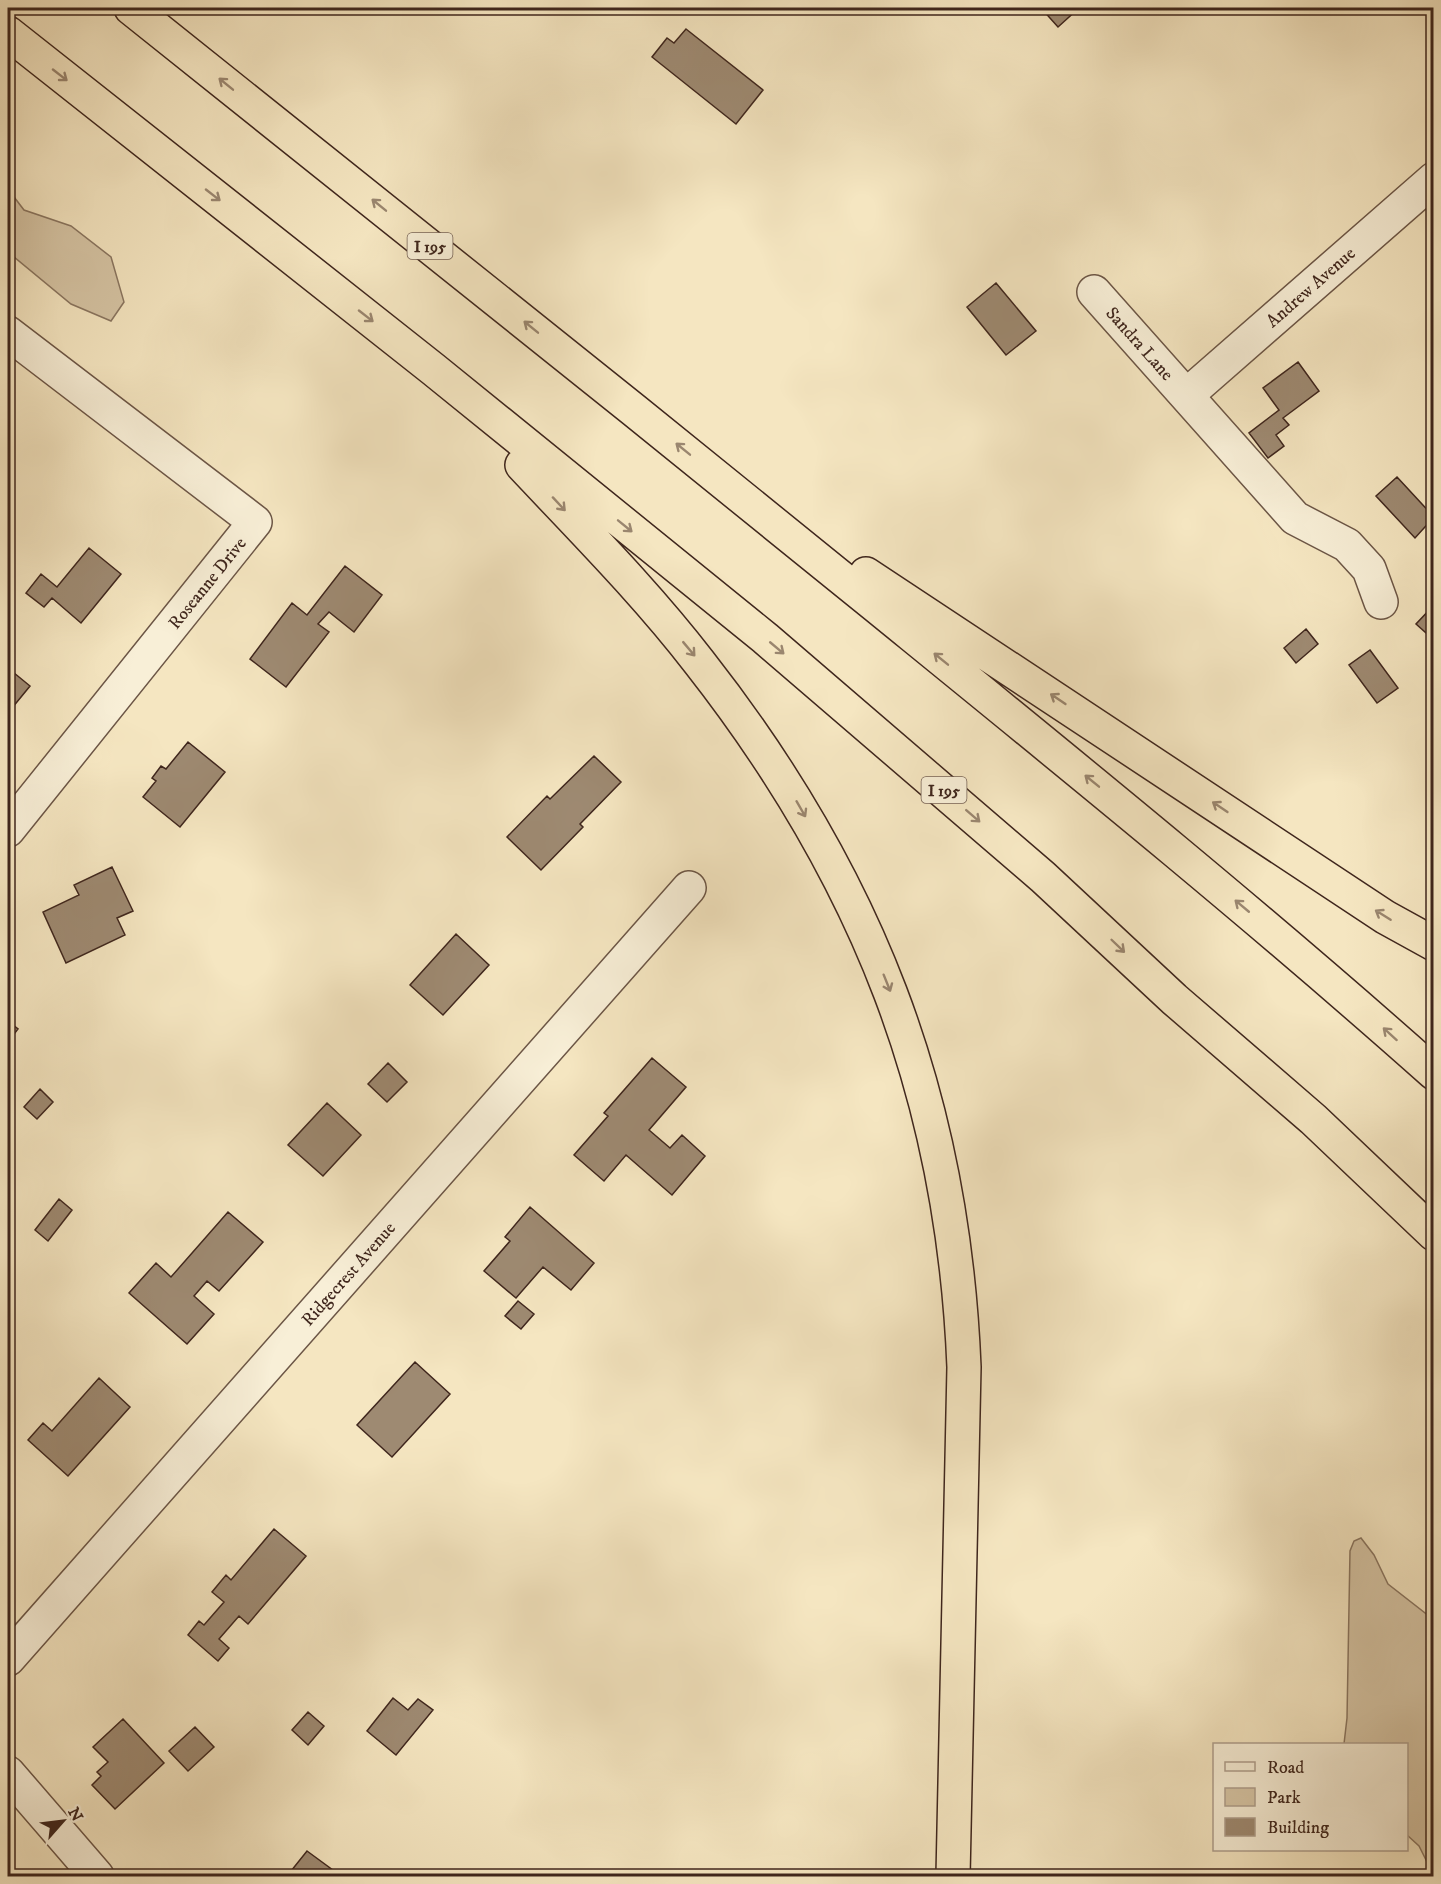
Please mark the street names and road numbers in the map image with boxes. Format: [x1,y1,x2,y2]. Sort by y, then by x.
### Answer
road number: I 195 [408,233,452,259]
street label: Andrew Avenue [1262,243,1360,333]
street label: Sandra Lane [1101,303,1178,386]
street label: Roseanne Drive [164,533,252,634]
road number: I 195 [922,777,966,803]
street label: Ridgecrest Avenue [297,1218,401,1331]

